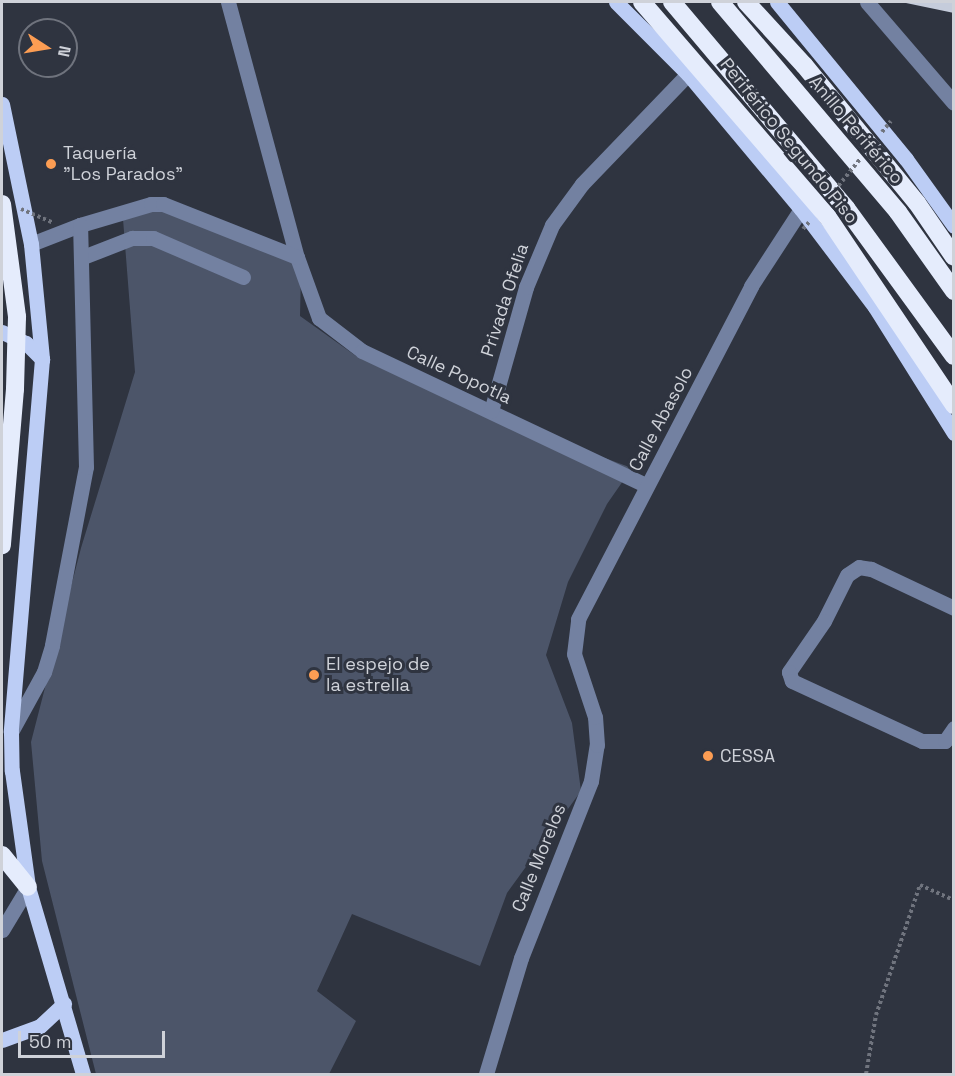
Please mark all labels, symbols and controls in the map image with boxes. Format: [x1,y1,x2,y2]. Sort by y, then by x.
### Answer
north arrow [18,18,78,78]
text: N [53,44,76,59]
street label: Periférico Segundo Piso [716,54,862,228]
street label: Anillo Periférico [804,71,908,189]
place label: Taquería "Los Parados" [63,143,183,186]
marker: Taquería "Los Parados" [44,157,58,171]
street label: Privada Ofelia [477,241,533,359]
street label: Calle Popotla [403,341,515,409]
street label: Calle Abasolo [624,363,698,475]
place label: El espejo de la estrella [326,654,430,696]
marker: El espejo de la estrella [307,668,321,682]
place label: CESSA [720,745,775,767]
marker: CESSA [701,749,715,763]
street label: Calle Morelos [507,801,571,915]
scale bar [21,1019,168,1057]
text: 50 m [29,1030,71,1053]

